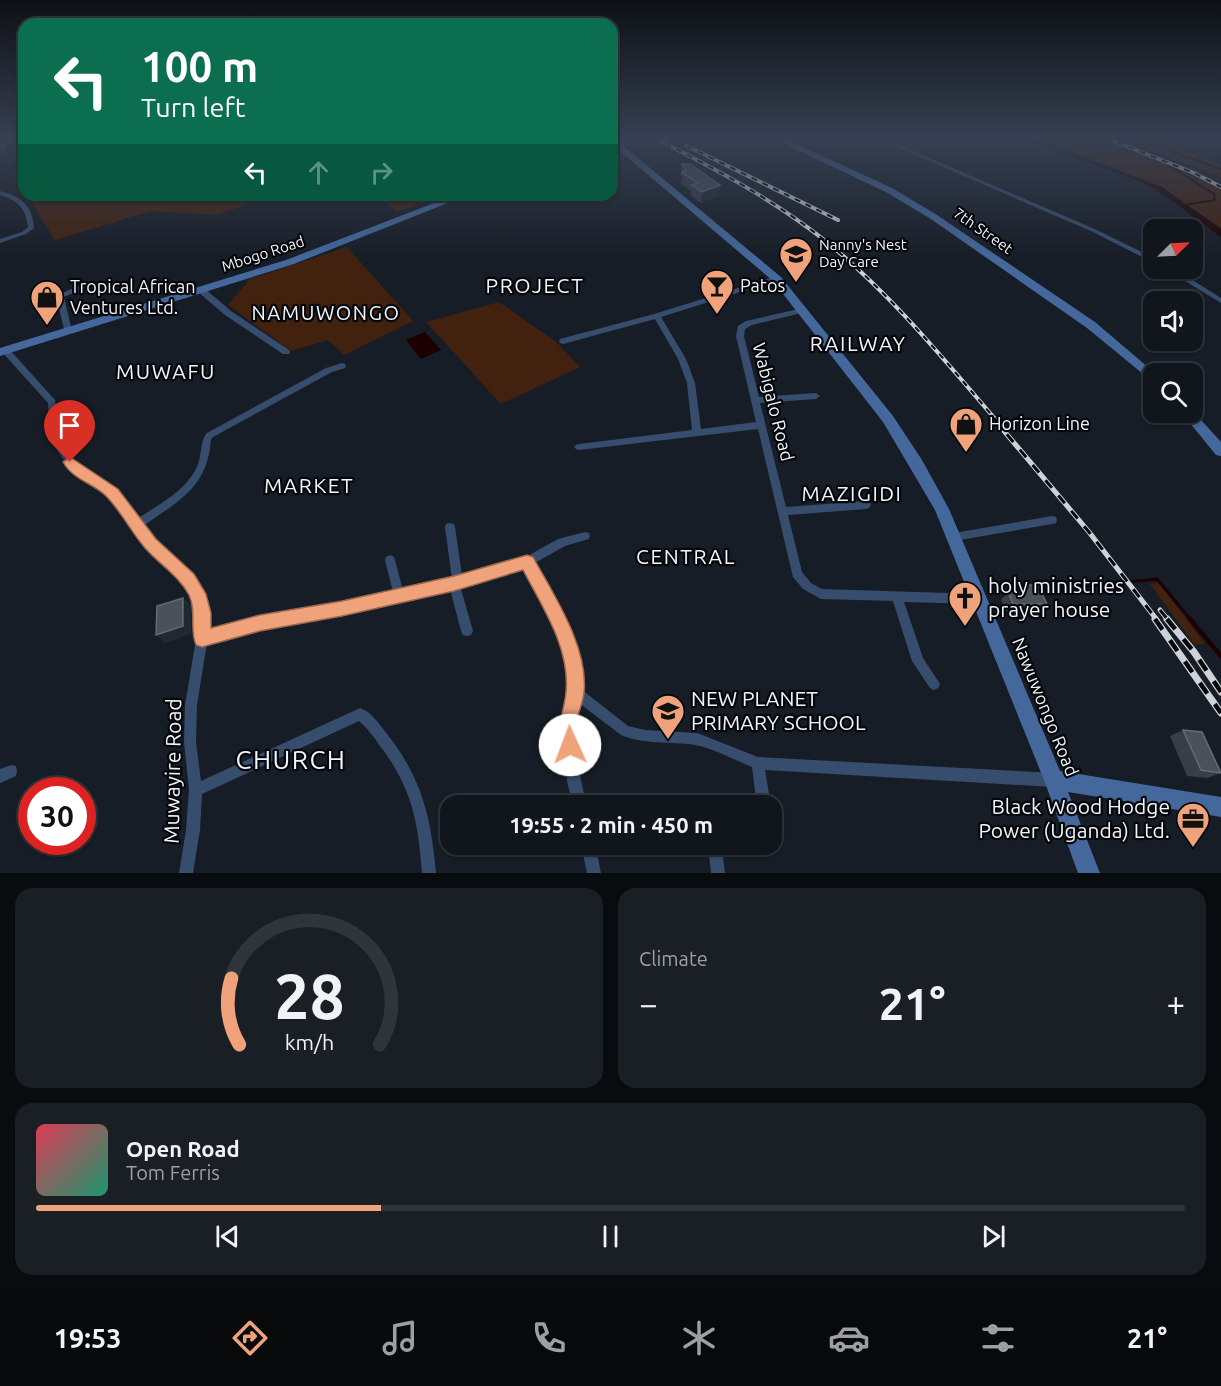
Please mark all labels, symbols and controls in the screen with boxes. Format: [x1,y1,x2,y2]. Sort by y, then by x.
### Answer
icon: left [42,42,120,120]
text: 100 m [141,43,258,90]
text: Turn left [141,92,245,122]
icon: left [239,156,272,189]
icon: ahead [302,156,335,189]
icon: right [365,156,398,189]
street label: 7th Street [950,204,1016,257]
north arrow [1143,219,1203,279]
map controls [1143,219,1203,423]
street label: Mbogo Road [219,232,306,275]
school or university icon: Nanny's Nest Day Care [778,236,814,283]
place label: Nanny's Nest Day Care [819,236,907,270]
bar icon: Patos [699,268,735,315]
district label: PROJECT [486,273,584,297]
place label: Patos [740,275,785,295]
place label: Tropical African Ventures Ltd. [70,276,196,317]
shop icon: Tropical African Ventures Ltd. [29,279,65,326]
button: sound [1143,291,1203,351]
district label: NAMUWONGO [252,301,400,324]
district label: RAILWAY [810,331,906,355]
street label: Wabigalo Road [750,341,798,463]
district label: MUWAFU [116,359,216,383]
button: search [1143,363,1203,423]
pin [44,400,95,462]
shop icon: Horizon Line [948,406,984,453]
icon: arrive [53,409,86,442]
place label: Horizon Line [989,413,1090,433]
district label: MARKET [264,473,354,497]
district label: MAZIGIDI [802,481,903,505]
district label: CENTRAL [636,544,736,568]
place label: holy ministries prayer house [988,573,1124,621]
church icon: holy ministries prayer house [947,580,983,627]
street label: Nawuwongo Road [1009,634,1083,779]
place label: NEW PLANET PRIMARY SCHOOL [691,686,866,734]
school or university icon: NEW PLANET PRIMARY SCHOOL [650,693,686,740]
street label: Muwayire Road [159,698,185,844]
position arrow [538,713,602,777]
district label: CHURCH [236,745,346,774]
speed limit sign: 30 [18,777,96,855]
place label: Black Wood Hodge Power (Uganda) Ltd. [978,794,1170,842]
office icon: Black Wood Hodge Power (Uganda) Ltd. [1175,801,1211,848]
text: 19:55 · 2 min · 450 m [509,812,713,837]
text: Climate [639,947,708,970]
text: 28 [274,961,344,1031]
text: 21° [879,978,945,1029]
text: − [639,985,658,1022]
text: + [1166,985,1185,1022]
text: km/h [284,1030,334,1054]
text: Open Road [126,1136,240,1161]
text: Tom Ferris [126,1161,220,1184]
icon: previous [211,1220,244,1253]
icon: pause [594,1220,627,1253]
icon: next [977,1220,1010,1253]
icon: directions [229,1317,271,1359]
icon: music [379,1317,421,1359]
icon: phone [528,1317,570,1359]
icon: climate [678,1317,720,1359]
icon: car [828,1317,870,1359]
icon: filters [977,1317,1019,1359]
text: 19:53 [54,1323,121,1353]
text: 21° [1127,1323,1167,1353]

